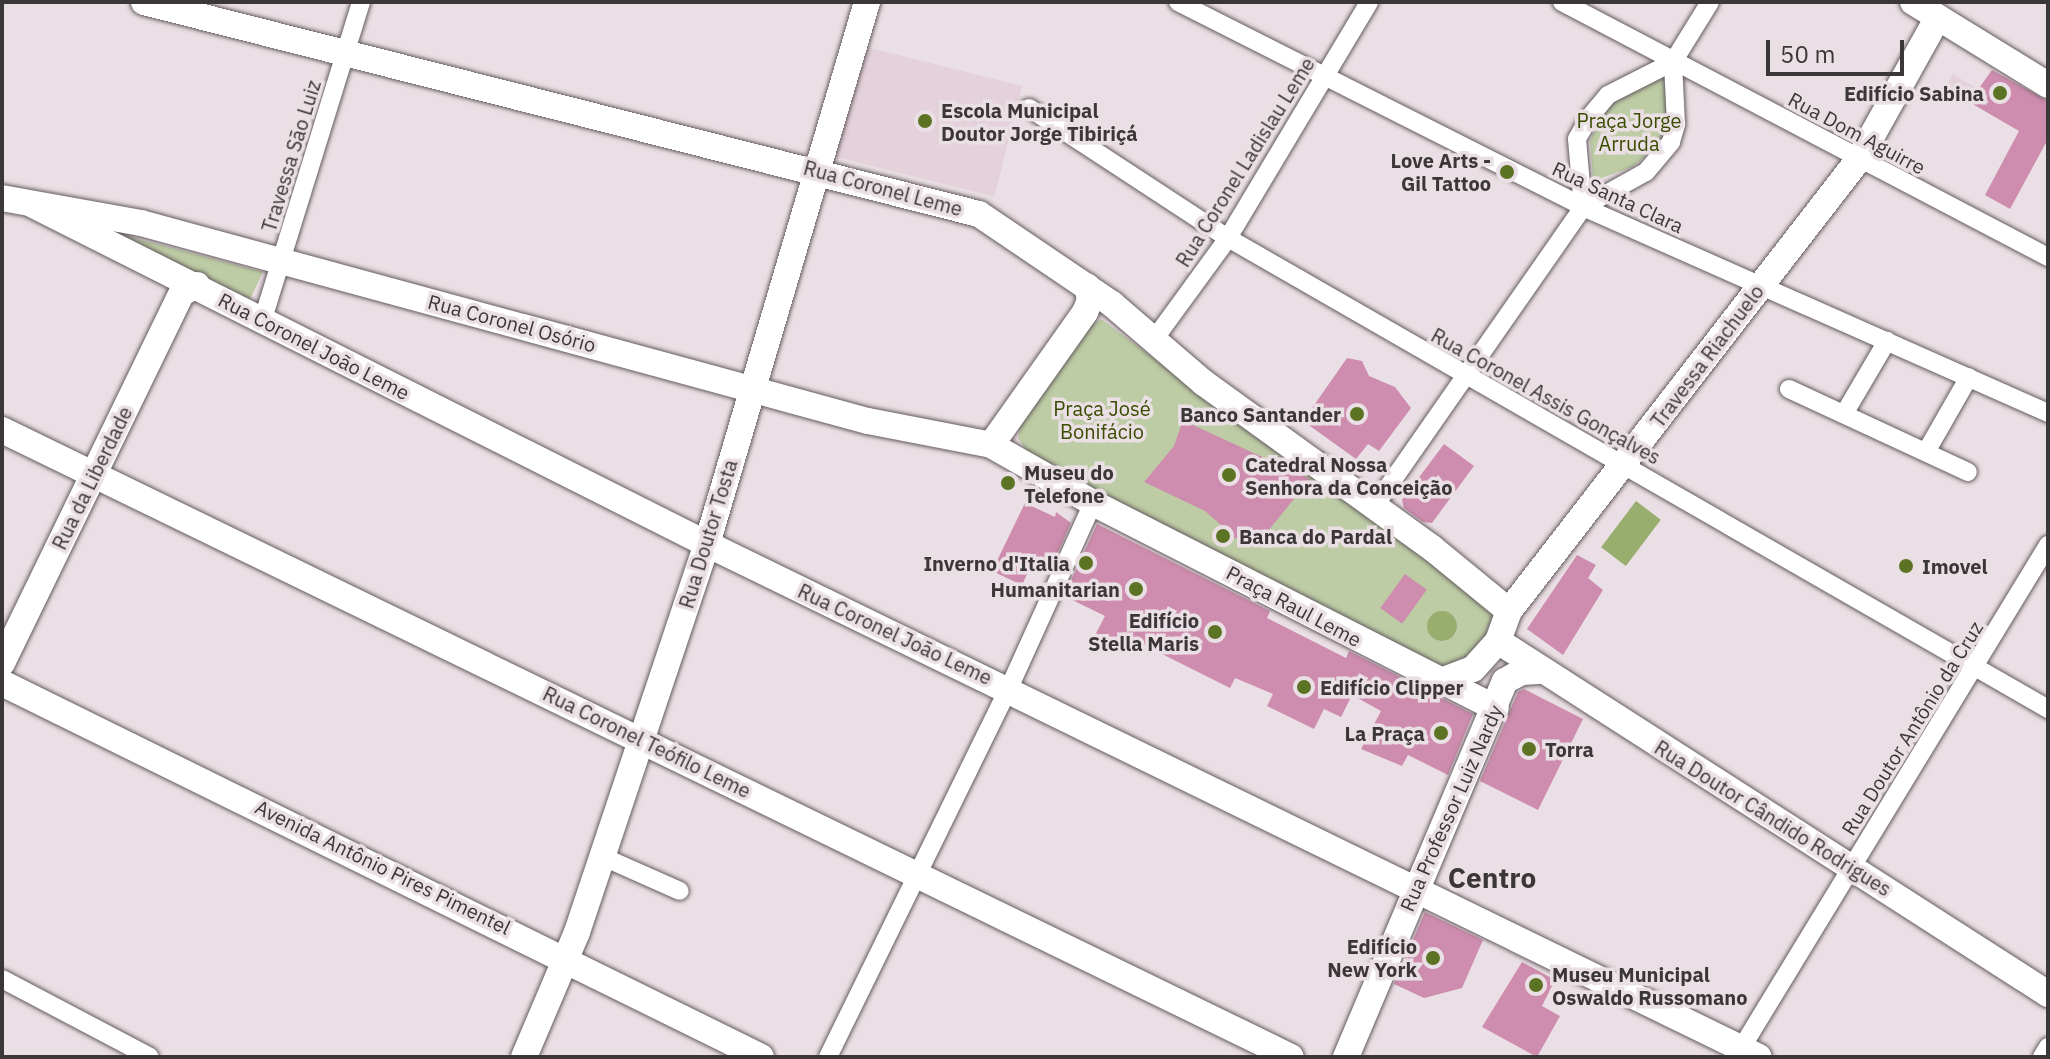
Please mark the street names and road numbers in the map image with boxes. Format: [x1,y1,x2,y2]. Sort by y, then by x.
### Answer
street label: Rua Coronel Ladislau Leme [1171,53,1319,271]
street label: Travessa São Luiz [257,77,325,235]
street label: Rua Dom Aguirre [1784,87,1930,179]
street label: Rua Coronel Leme [801,155,965,221]
street label: Rua Santa Clara [1549,156,1687,238]
street label: Travessa Riachuelo [1645,280,1769,432]
street label: Rua Coronel João Leme [214,287,414,405]
street label: Rua Coronel Osório [425,289,599,357]
street label: Rua Coronel Assis Gonçalves [1427,323,1665,469]
street label: Rua da Liberdade [47,403,137,553]
street label: Rua Doutor Tosta [674,457,742,611]
street label: Praça Raul Leme [1222,560,1366,652]
street label: Rua Coronel João Leme [794,578,996,690]
street label: Rua Doutor Antônio da Cruz [1836,617,1988,839]
street label: Rua Coronel Teófilo Leme [539,681,755,803]
street label: Rua Professor Luiz Nardy [1395,701,1507,915]
street label: Rua Doutor Cândido Rodrigues [1650,735,1896,901]
street label: Avenida Antônio Pires Pimentel [251,795,515,939]

